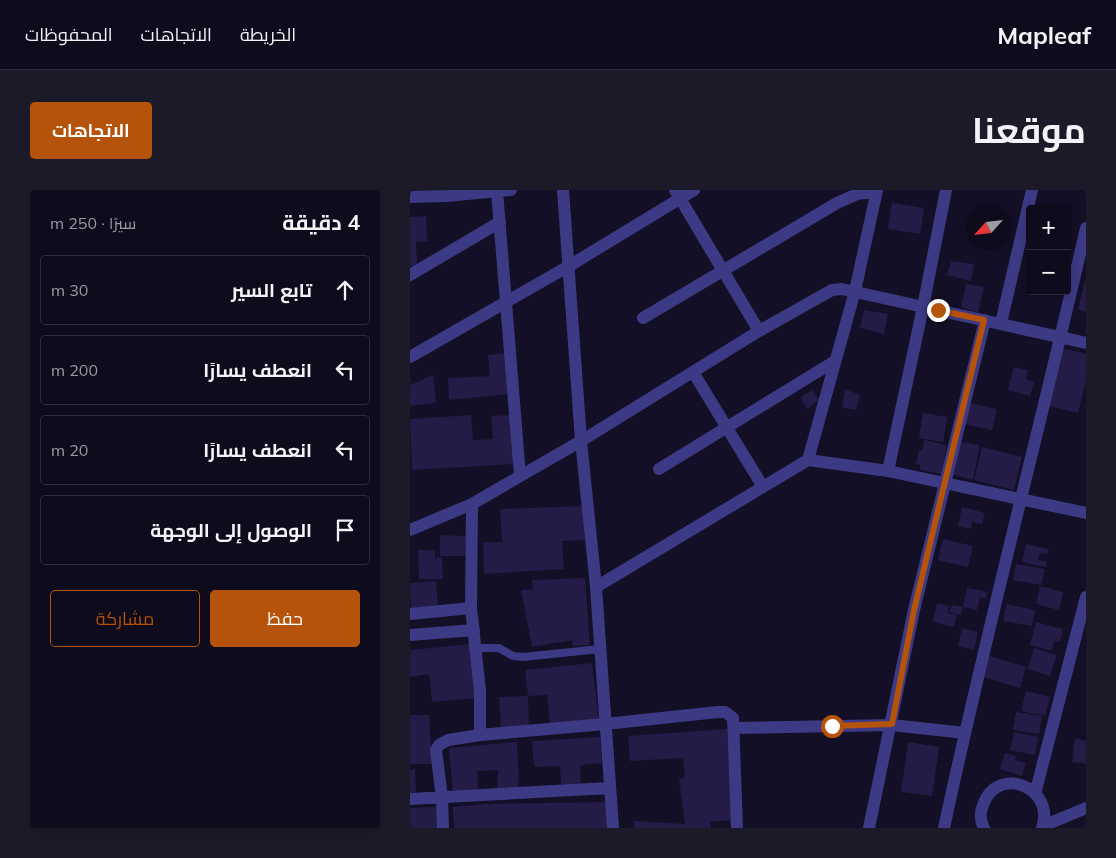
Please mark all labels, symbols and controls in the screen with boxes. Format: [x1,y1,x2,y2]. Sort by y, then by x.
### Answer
text: Mapleaf [997,20,1091,50]
text: المحفوظات [25,23,113,46]
text: الاتجاهات [141,23,212,46]
text: الخريطة [240,23,296,46]
button: الاتجاهات [30,102,152,159]
text: موقعنا [972,108,1086,152]
north arrow [966,205,1011,250]
map controls [1026,205,1071,295]
button: + [1026,205,1071,250]
text: 4 دقيقة [282,209,360,235]
text: سيرًا · 250 m [50,213,136,233]
button: − [1026,250,1071,295]
icon: ahead [331,276,359,304]
text: تابع السير [231,278,312,302]
text: 30 m [51,280,88,300]
route end [927,299,950,322]
icon: left [331,356,359,384]
text: انعطف يسارًا [203,358,312,382]
text: 200 m [51,360,98,380]
icon: left [331,436,359,464]
text: انعطف يسارًا [203,438,312,462]
text: 20 m [51,440,88,460]
icon: arrive [331,516,359,544]
text: الوصول إلى الوجهة [150,518,312,542]
button: مشاركة [50,590,200,647]
button: حفظ [210,590,360,647]
route start [821,715,844,738]

